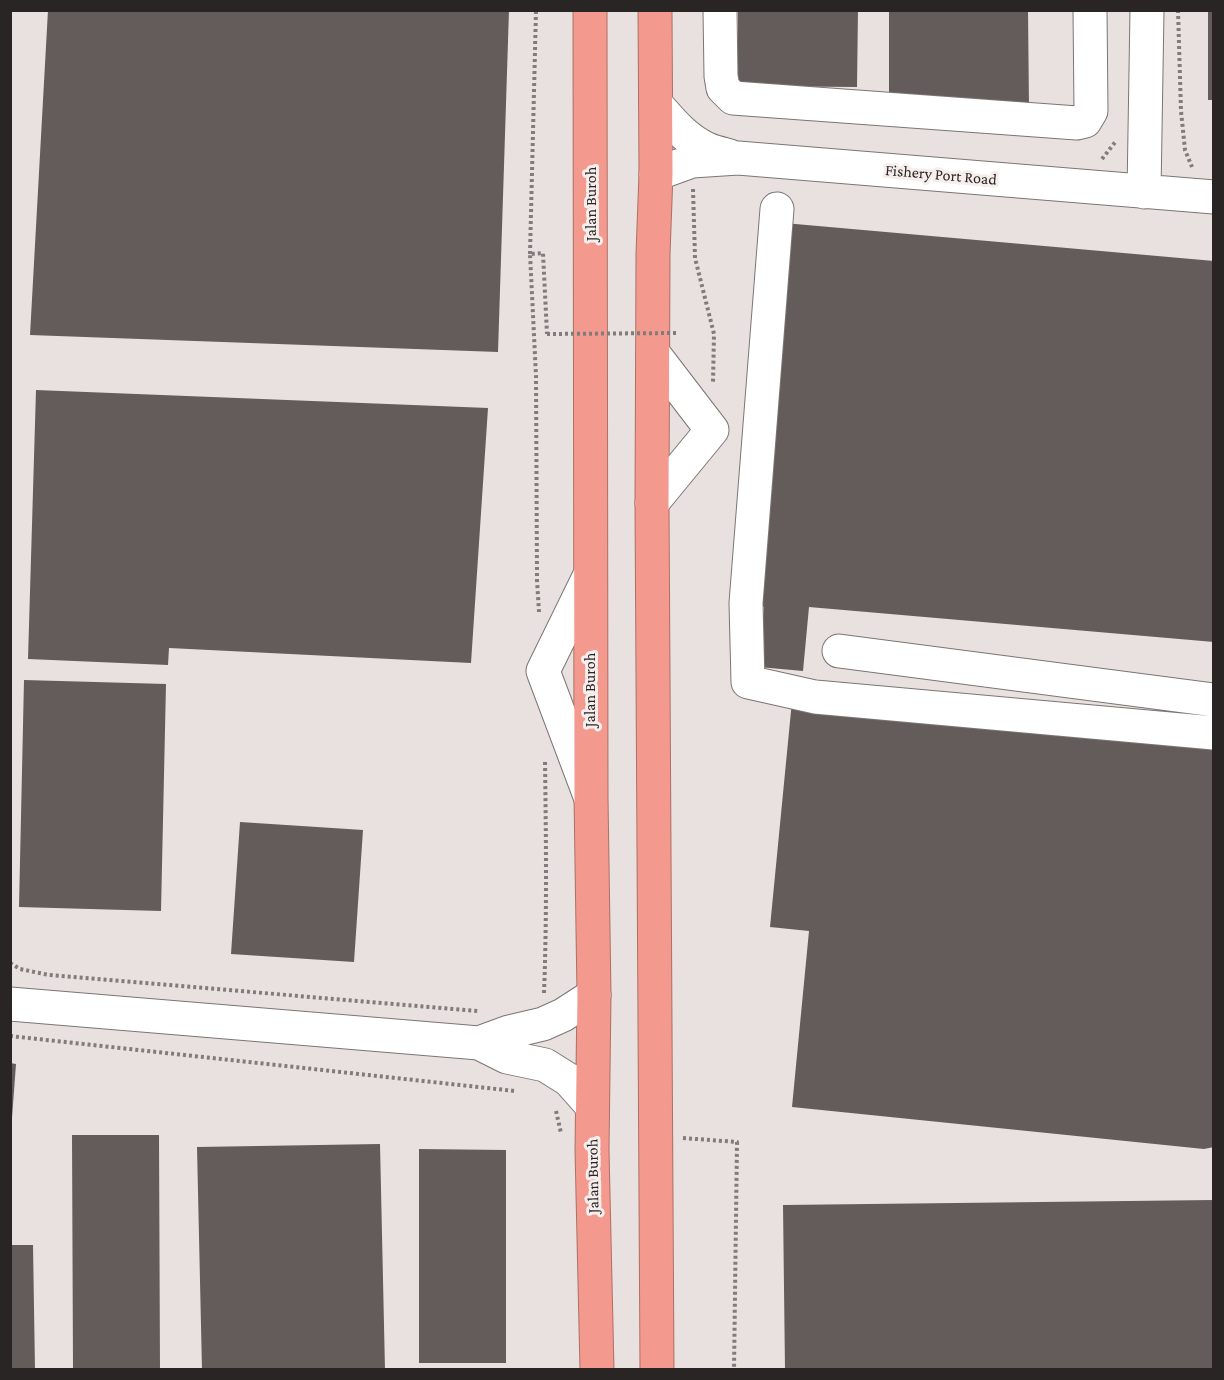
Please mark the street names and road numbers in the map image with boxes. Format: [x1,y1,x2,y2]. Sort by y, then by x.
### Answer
street label: Fishery Port Road [884,161,998,189]
street label: Jalan Buroh [581,167,601,241]
street label: Jalan Buroh [580,653,600,727]
street label: Jalan Buroh [583,1139,603,1213]

